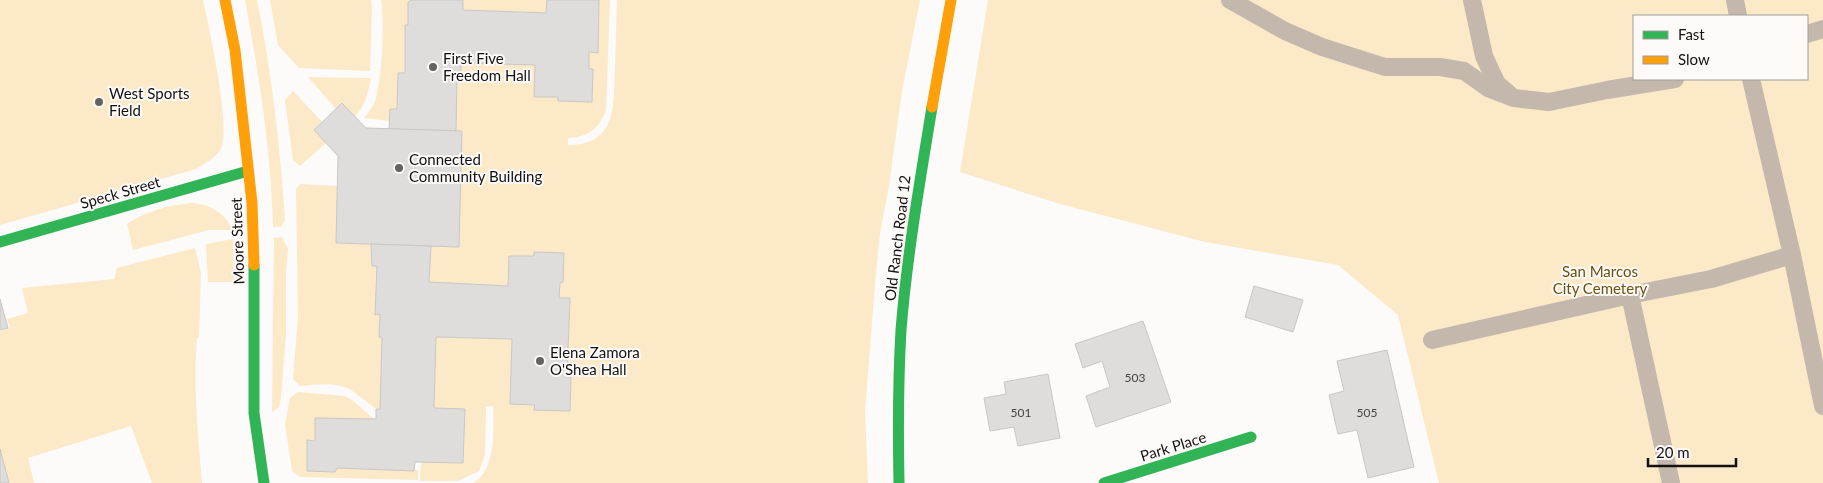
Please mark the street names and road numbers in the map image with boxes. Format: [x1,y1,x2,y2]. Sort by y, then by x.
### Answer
street label: Speck Street [78,172,163,212]
street label: Old Ranch Road 12 [880,174,914,302]
street label: Moore Street [226,197,248,285]
street label: Park Place [1138,427,1208,465]

